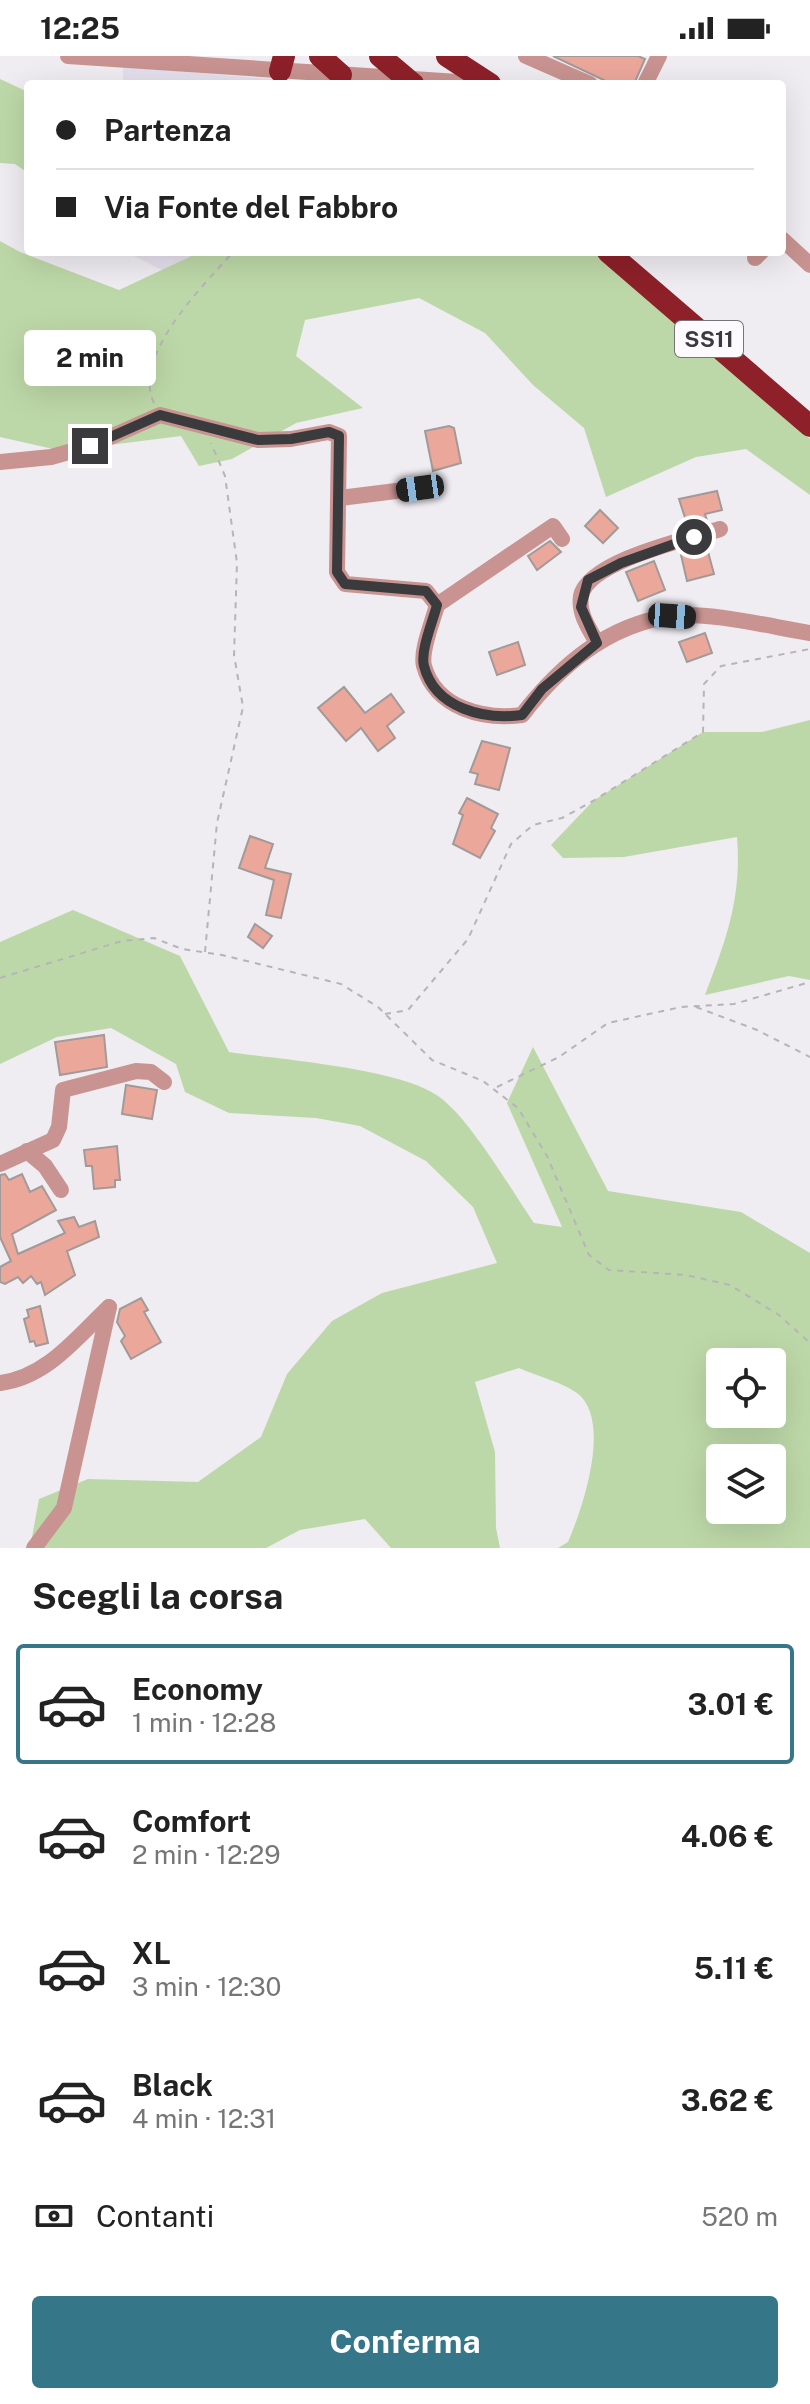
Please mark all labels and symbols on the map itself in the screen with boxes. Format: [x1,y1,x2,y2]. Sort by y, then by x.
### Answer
road number: SS11 [675,321,743,357]
callout: 2 min [24,330,156,386]
route end [72,428,108,464]
car [395,473,445,503]
route start [676,519,712,555]
car [647,602,697,630]

